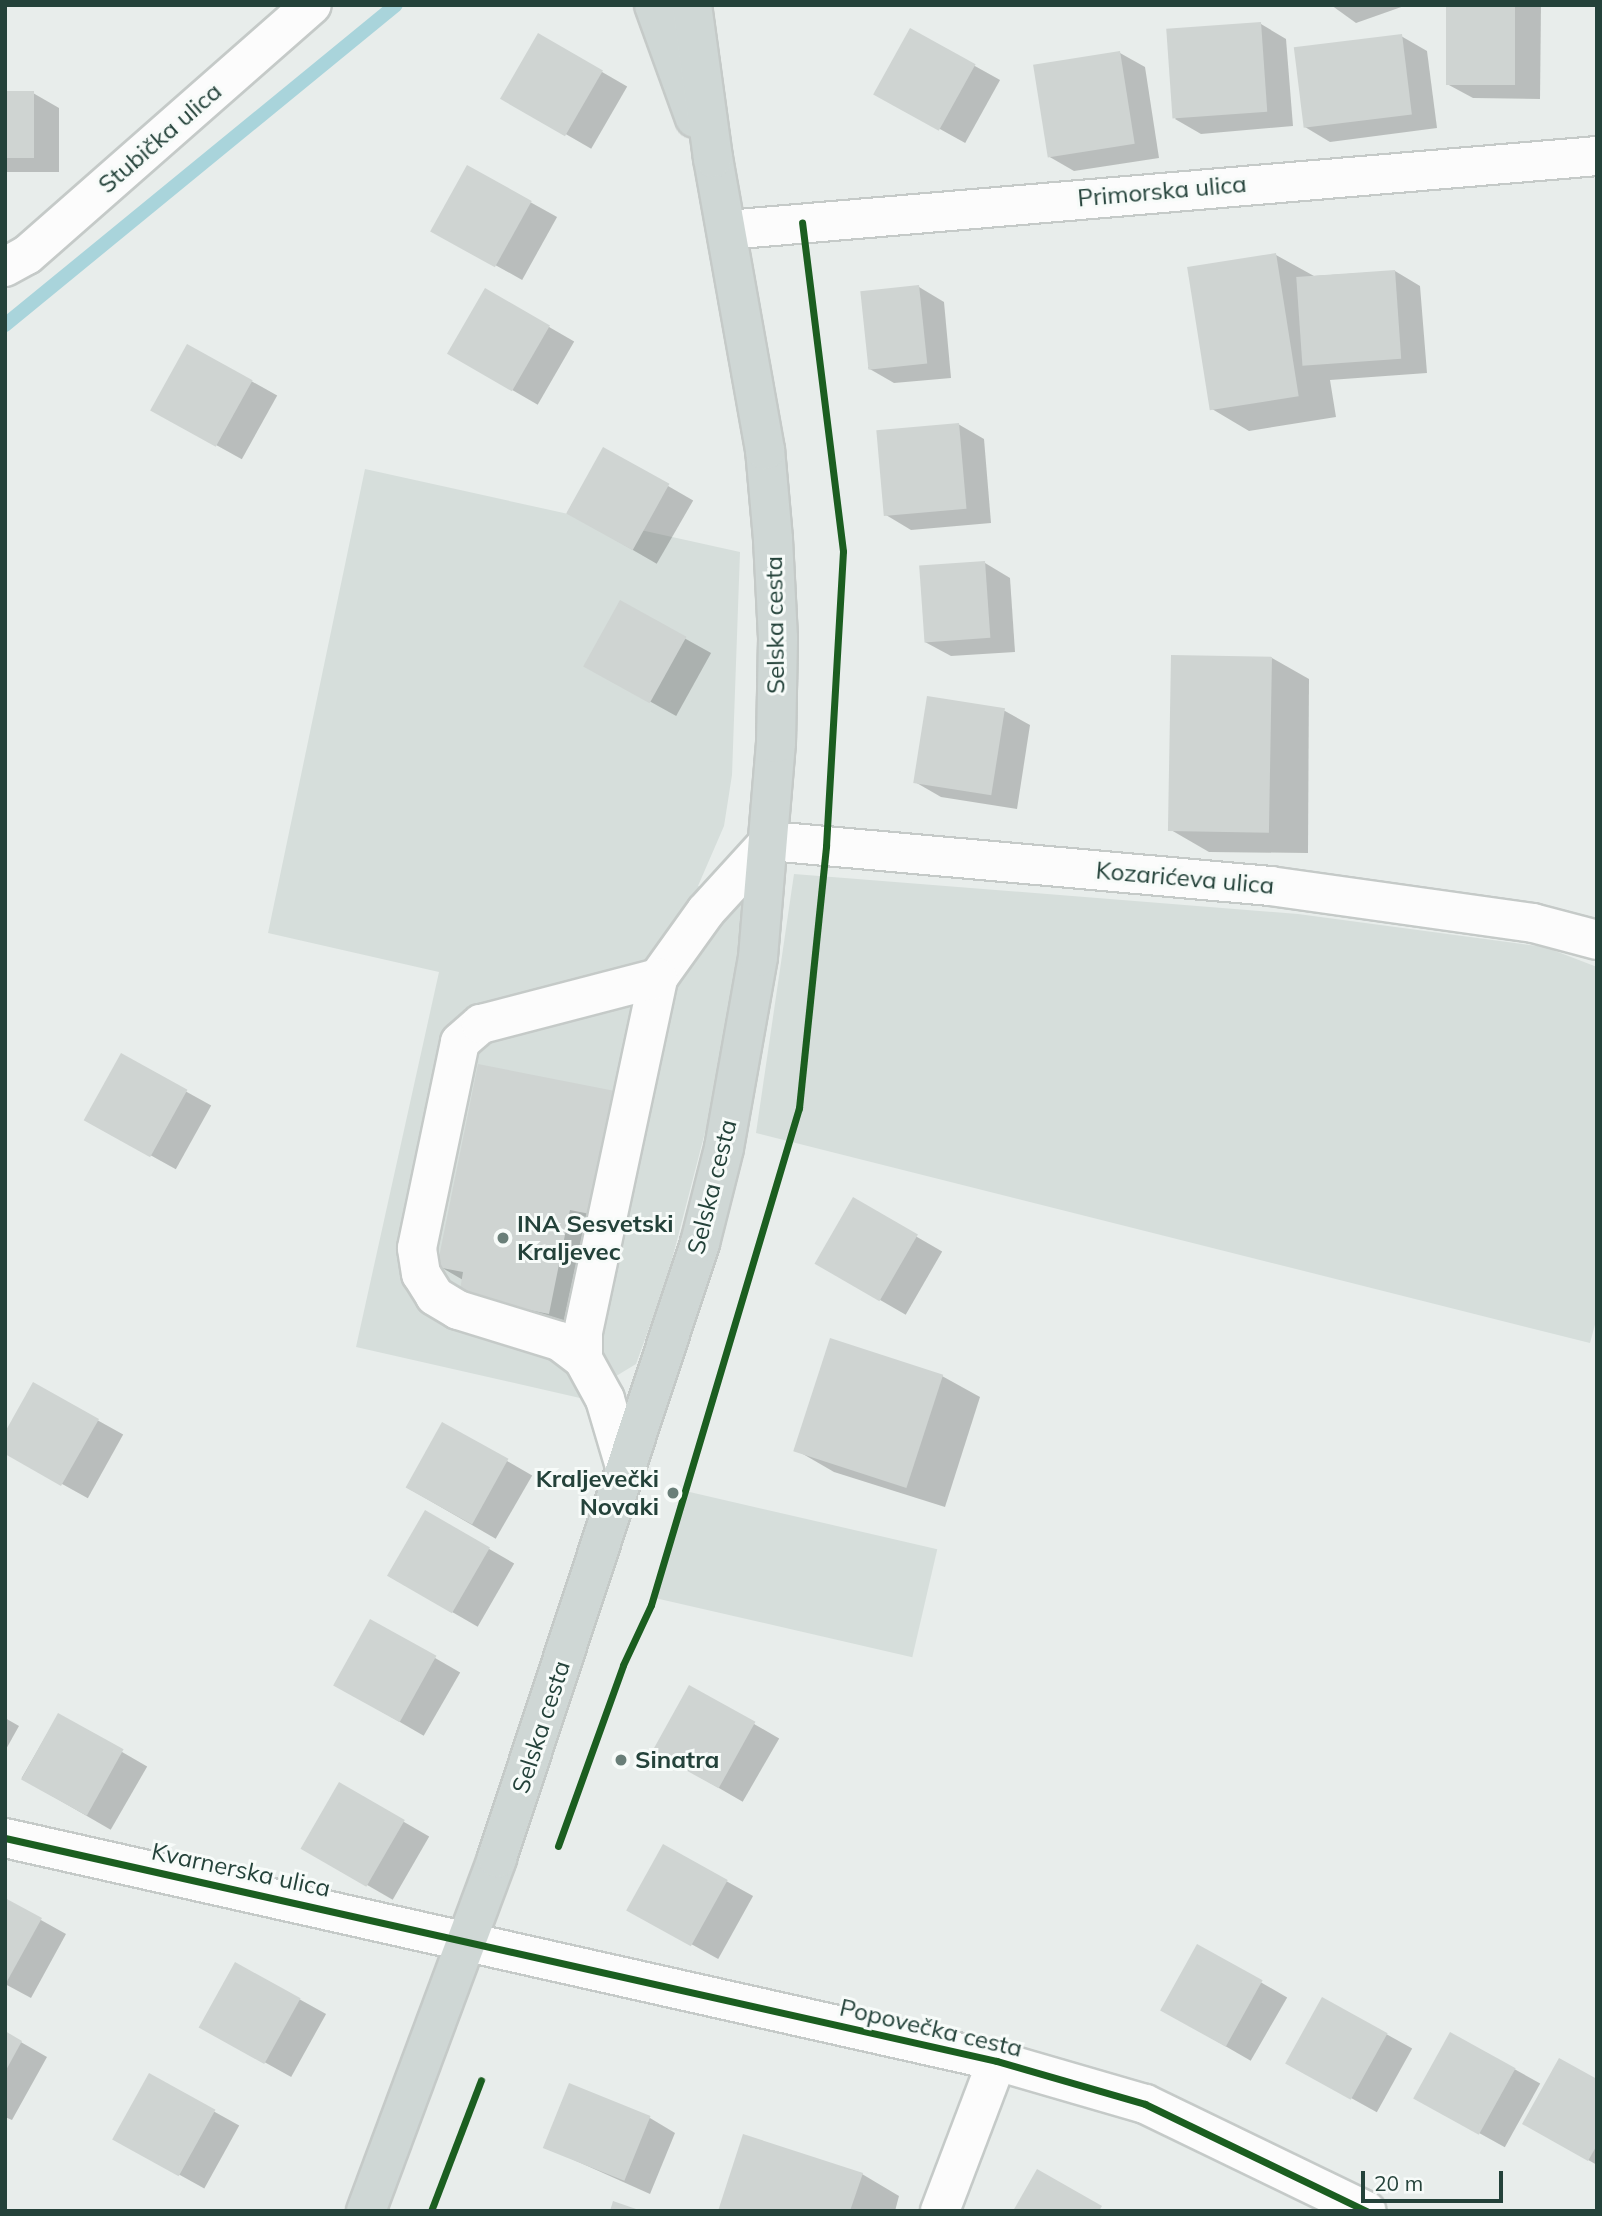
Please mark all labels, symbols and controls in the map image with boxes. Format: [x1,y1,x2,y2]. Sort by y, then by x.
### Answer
street label: Stubička ulica [93,77,227,199]
street label: Primorska ulica [1076,169,1248,213]
street label: Selska cesta [759,556,791,694]
street label: Kozarićeva ulica [1095,856,1275,900]
street label: Selska cesta [681,1117,743,1257]
place label: INA Sesvetski Kraljevec [517,1210,673,1266]
marker: INA Sesvetski Kraljevec [495,1230,511,1246]
place label: Kraljevečki Novaki [536,1465,659,1521]
marker: Kraljevečki Novaki [665,1485,681,1501]
street label: Selska cesta [506,1657,576,1797]
place label: Sinatra [635,1746,719,1774]
marker: Sinatra [613,1752,629,1768]
street label: Kvarnerska ulica [149,1837,333,1903]
street label: Popovečka cesta [837,1993,1025,2063]
scale bar [1364,2156,1506,2200]
text: 20 m [1374,2170,1423,2196]

